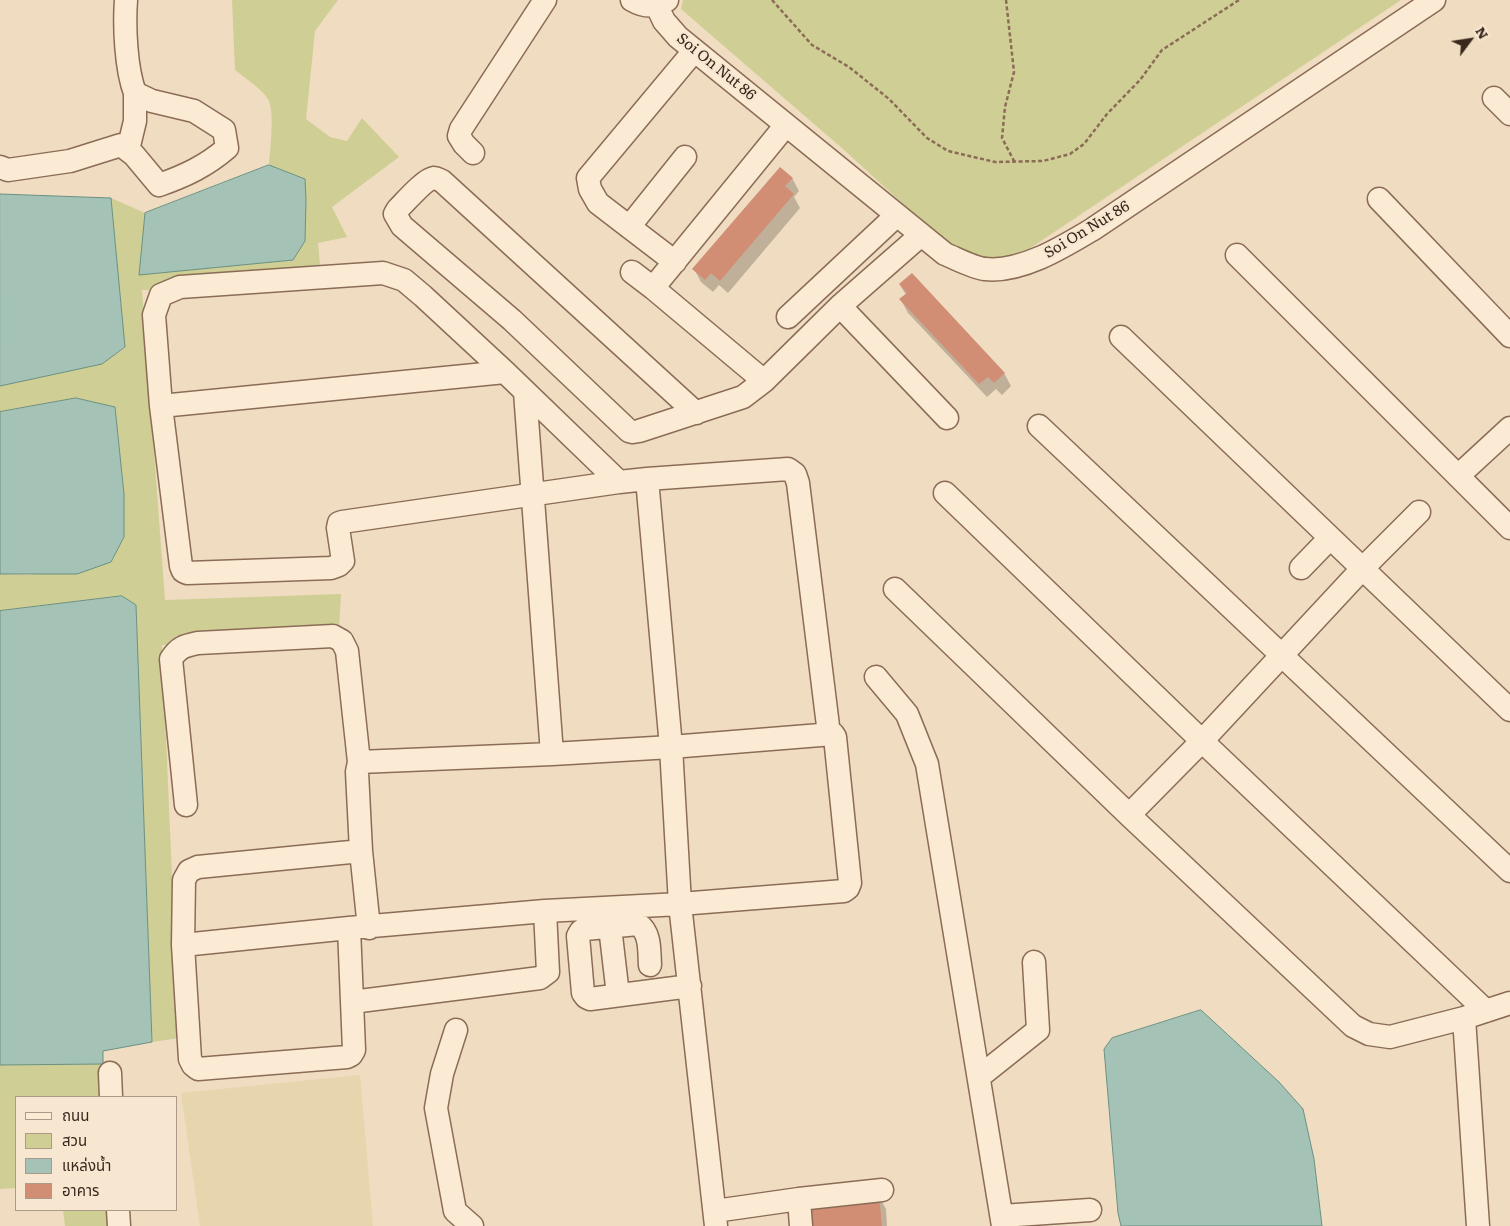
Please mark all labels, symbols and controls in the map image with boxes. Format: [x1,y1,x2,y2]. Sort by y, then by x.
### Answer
north arrow [1445,15,1495,65]
text: N [1471,22,1494,42]
street label: Soi On Nut 86 [673,30,759,104]
street label: Soi On Nut 86 [1041,197,1133,263]
legend [15,1096,178,1211]
text: ถนน [62,1103,89,1126]
text: สวน [62,1128,87,1151]
text: แหล่งน้ำ [62,1153,111,1176]
text: อาคาร [62,1178,99,1201]

